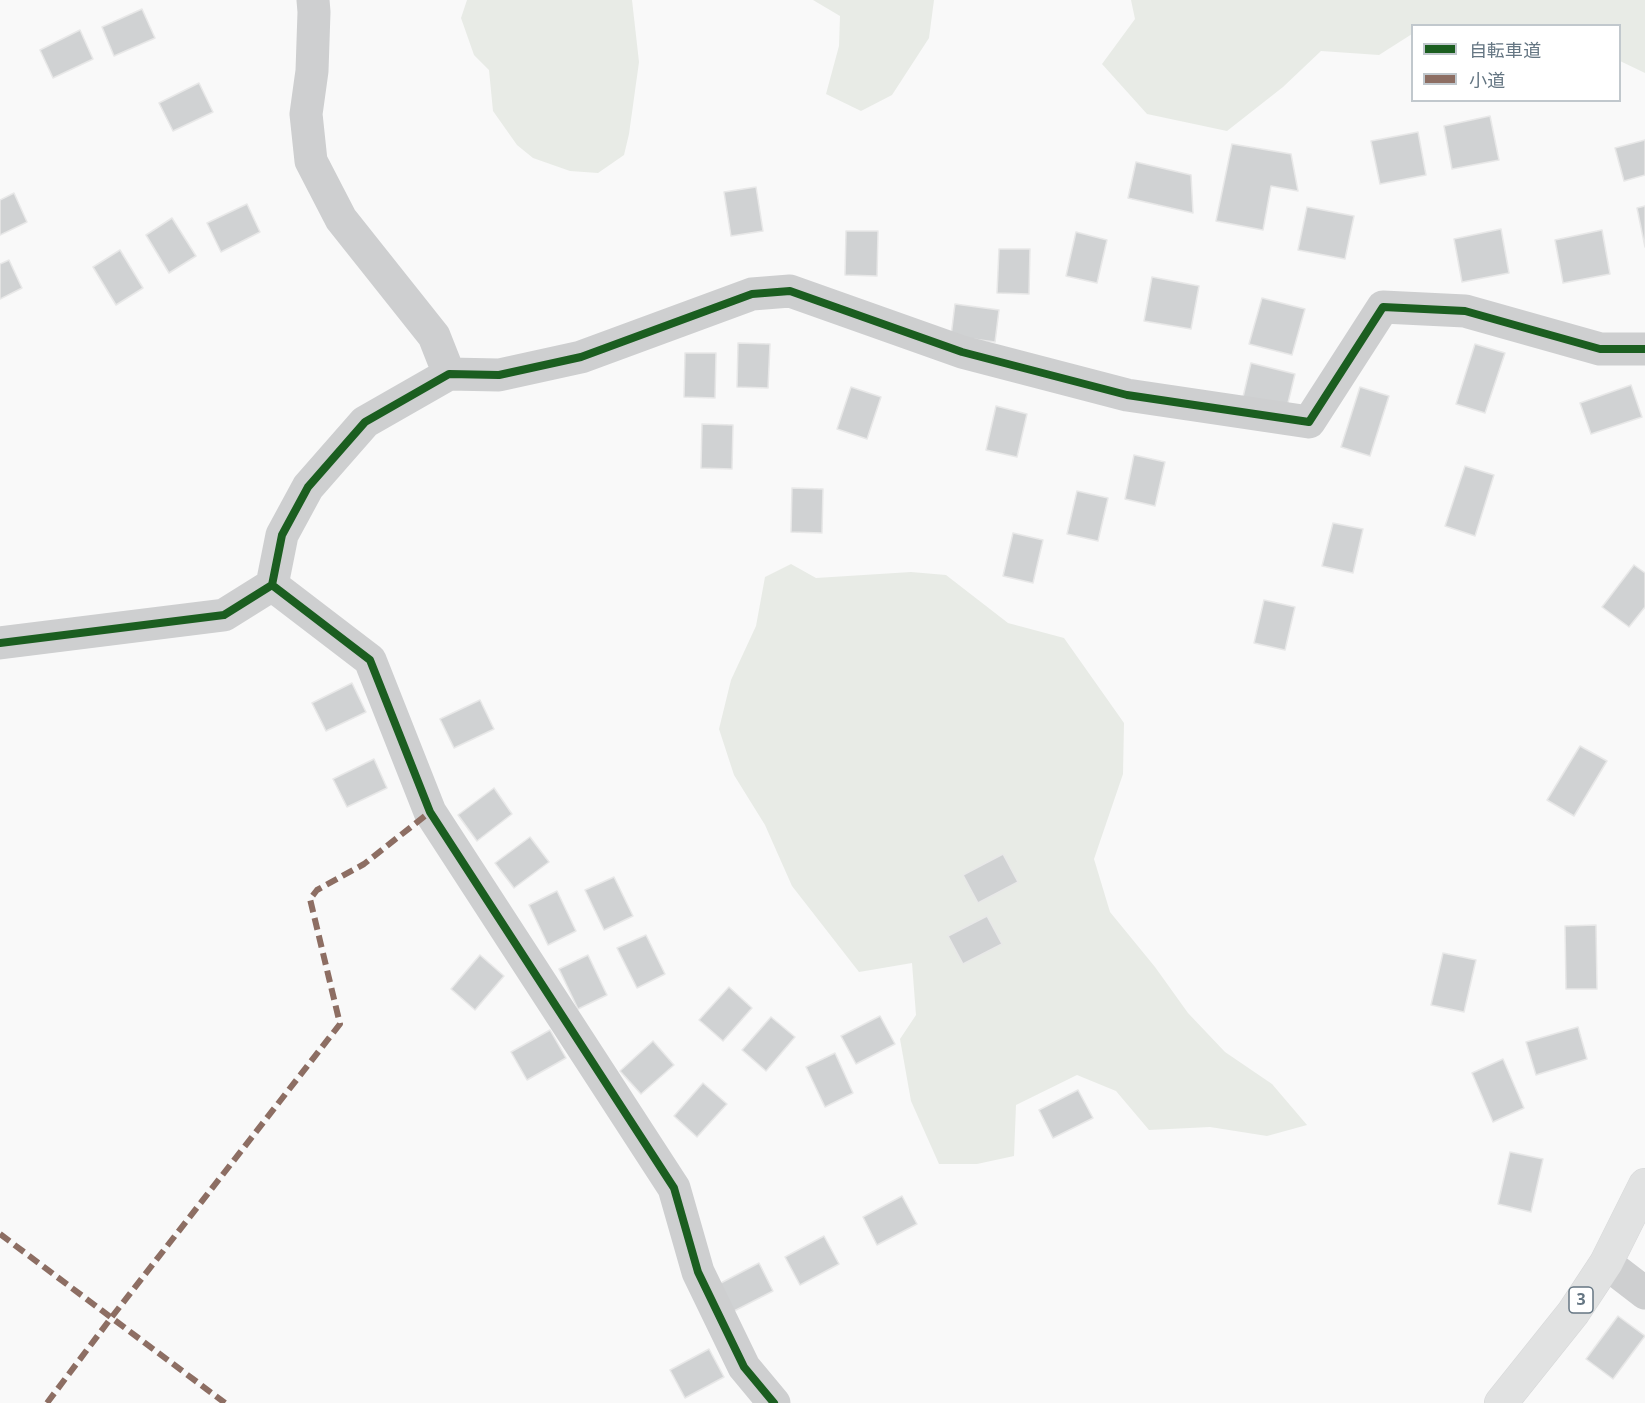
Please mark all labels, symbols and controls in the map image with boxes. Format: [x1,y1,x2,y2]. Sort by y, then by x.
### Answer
legend [1411,24,1621,102]
text: 自転車道 [1469,38,1541,62]
text: 小道 [1469,68,1505,92]
road number: 3 [1569,1287,1593,1313]

